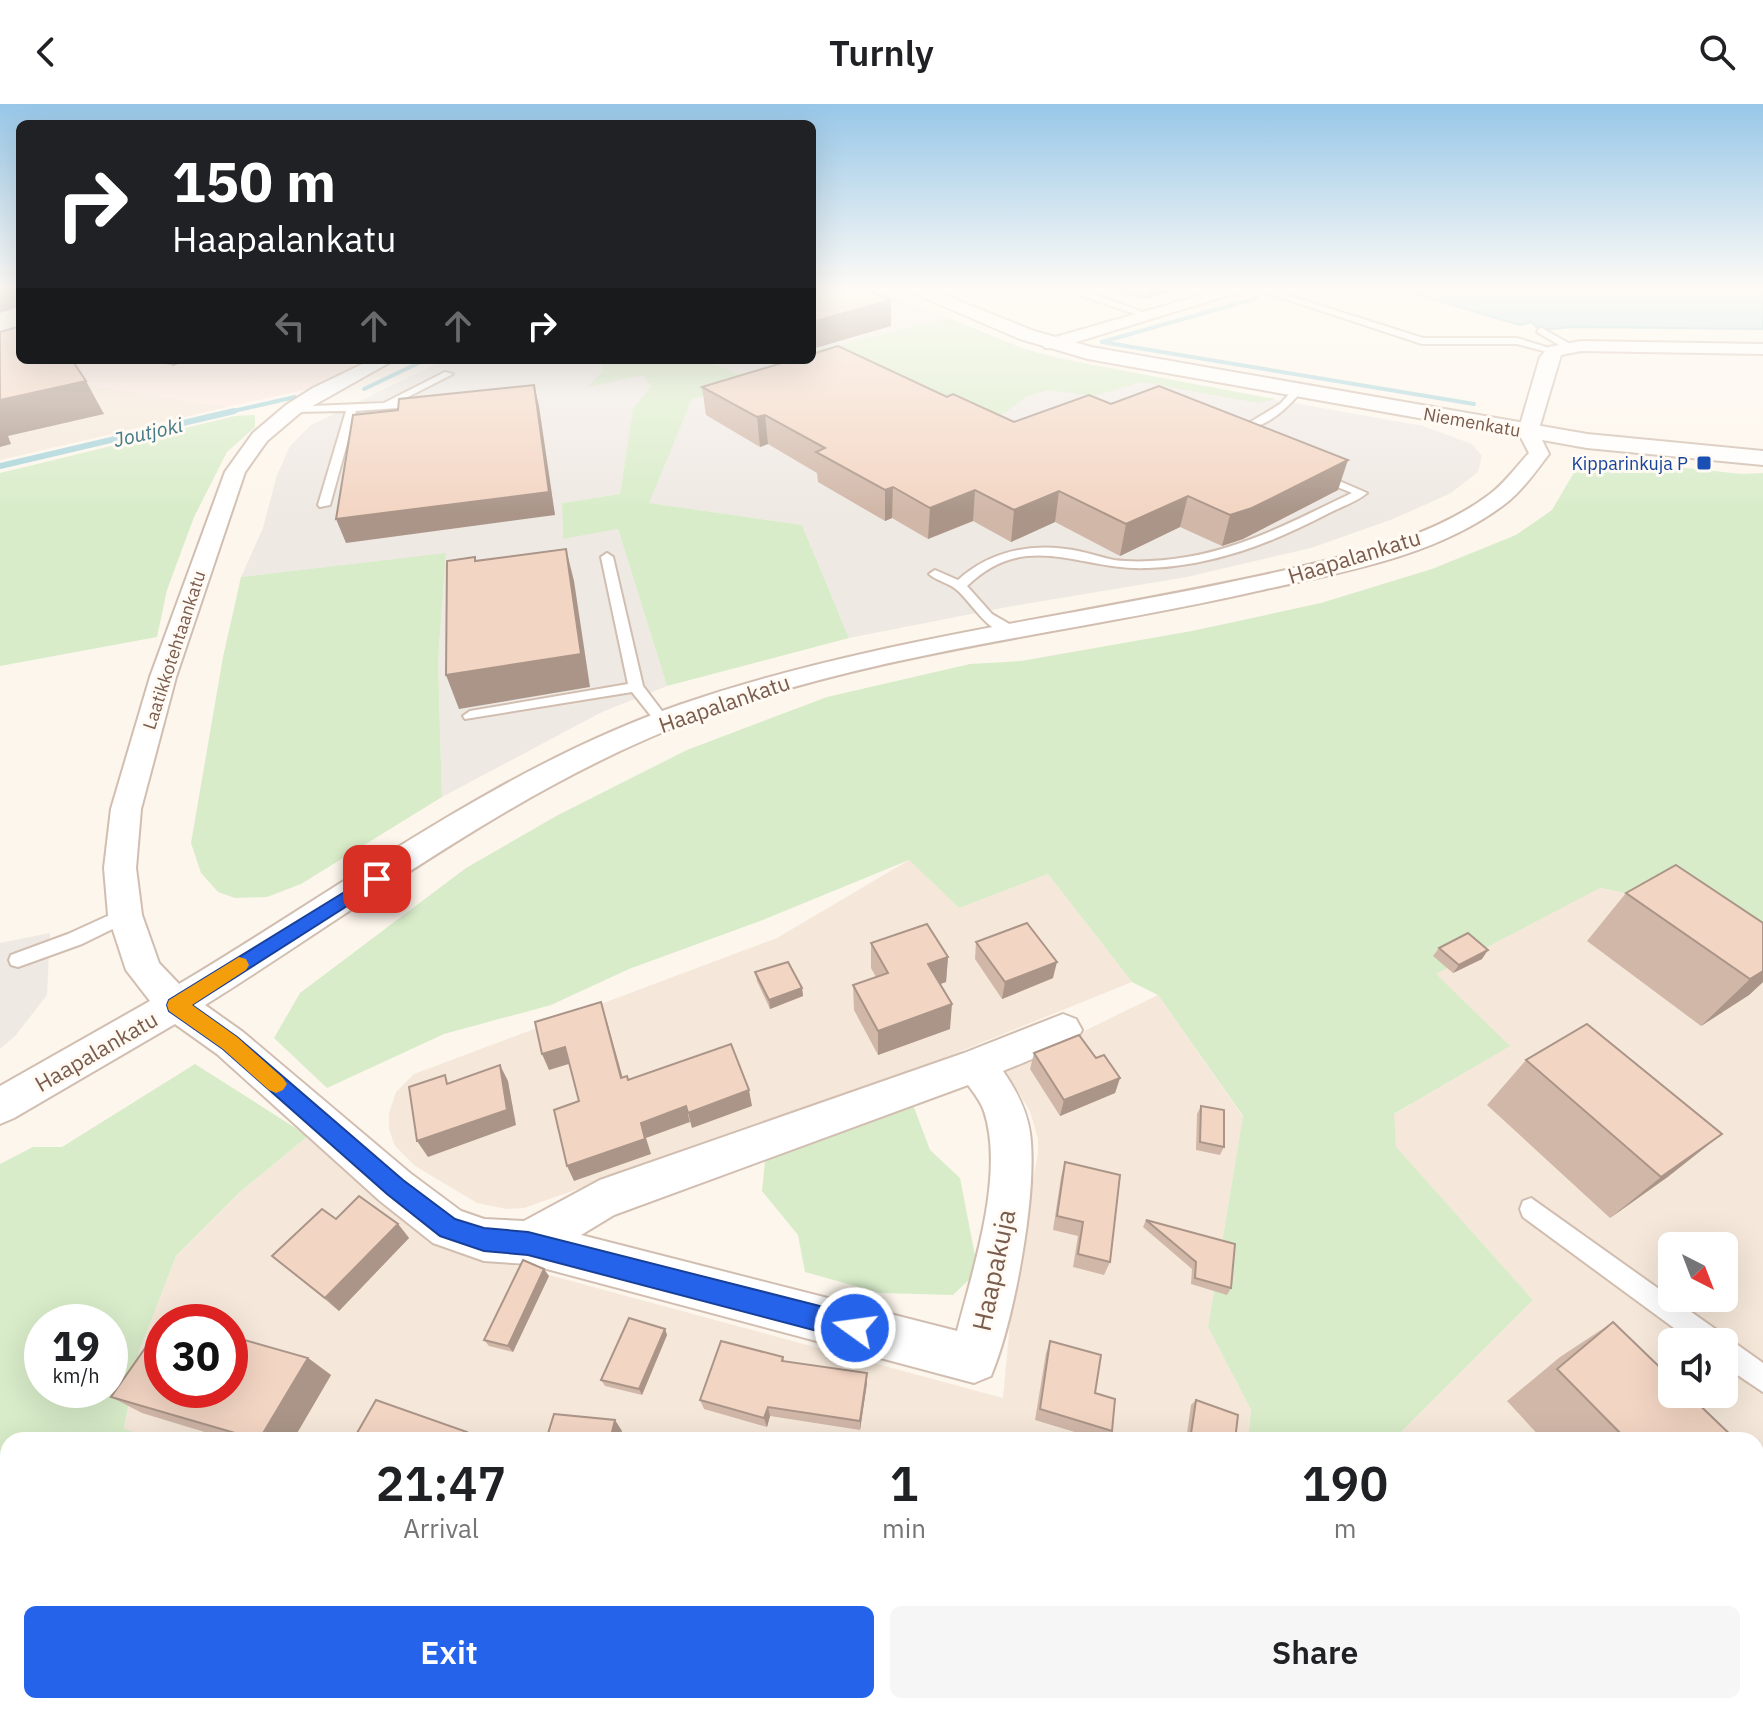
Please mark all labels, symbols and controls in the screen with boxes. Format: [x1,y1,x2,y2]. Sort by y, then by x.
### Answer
text: Turnly [829,29,934,76]
icon: back [24,30,68,74]
icon: search [1695,30,1739,74]
text: 150 m [172,145,336,217]
icon: right [40,152,144,256]
text: Haapalankatu [172,215,397,262]
icon: left [268,304,312,348]
icon: ahead [352,304,396,348]
icon: ahead [436,304,480,348]
icon: right [520,304,564,348]
street label: Niemenkatu [1422,402,1522,442]
water label: Joutjoki [111,411,186,453]
place label: Kipparinkuja P [1571,452,1688,475]
marker: Kipparinkuja P [1695,454,1713,472]
street label: Haapalankatu [1284,522,1424,590]
street label: Laatikkotehtaankatu [137,568,211,732]
street label: Haapalankatu [654,667,794,739]
pin [343,845,411,913]
icon: arrive [355,857,399,901]
street label: Haapalankatu [29,1004,163,1098]
street label: Haapakuja [964,1206,1023,1334]
north arrow [1658,1232,1738,1312]
map controls [1658,1232,1738,1408]
position arrow [813,1286,897,1370]
speed limit sign: 30 [144,1304,248,1408]
text: 19 [52,1320,100,1372]
button: sound [1658,1328,1738,1408]
text: km/h [52,1362,100,1389]
text: 21:47 [376,1452,506,1514]
text: 1 [890,1452,918,1514]
text: 190 [1302,1452,1388,1514]
text: Arrival [403,1511,479,1545]
text: min [882,1511,926,1545]
text: m [1334,1511,1356,1545]
button: Exit [24,1606,874,1698]
button: Share [890,1606,1740,1698]

